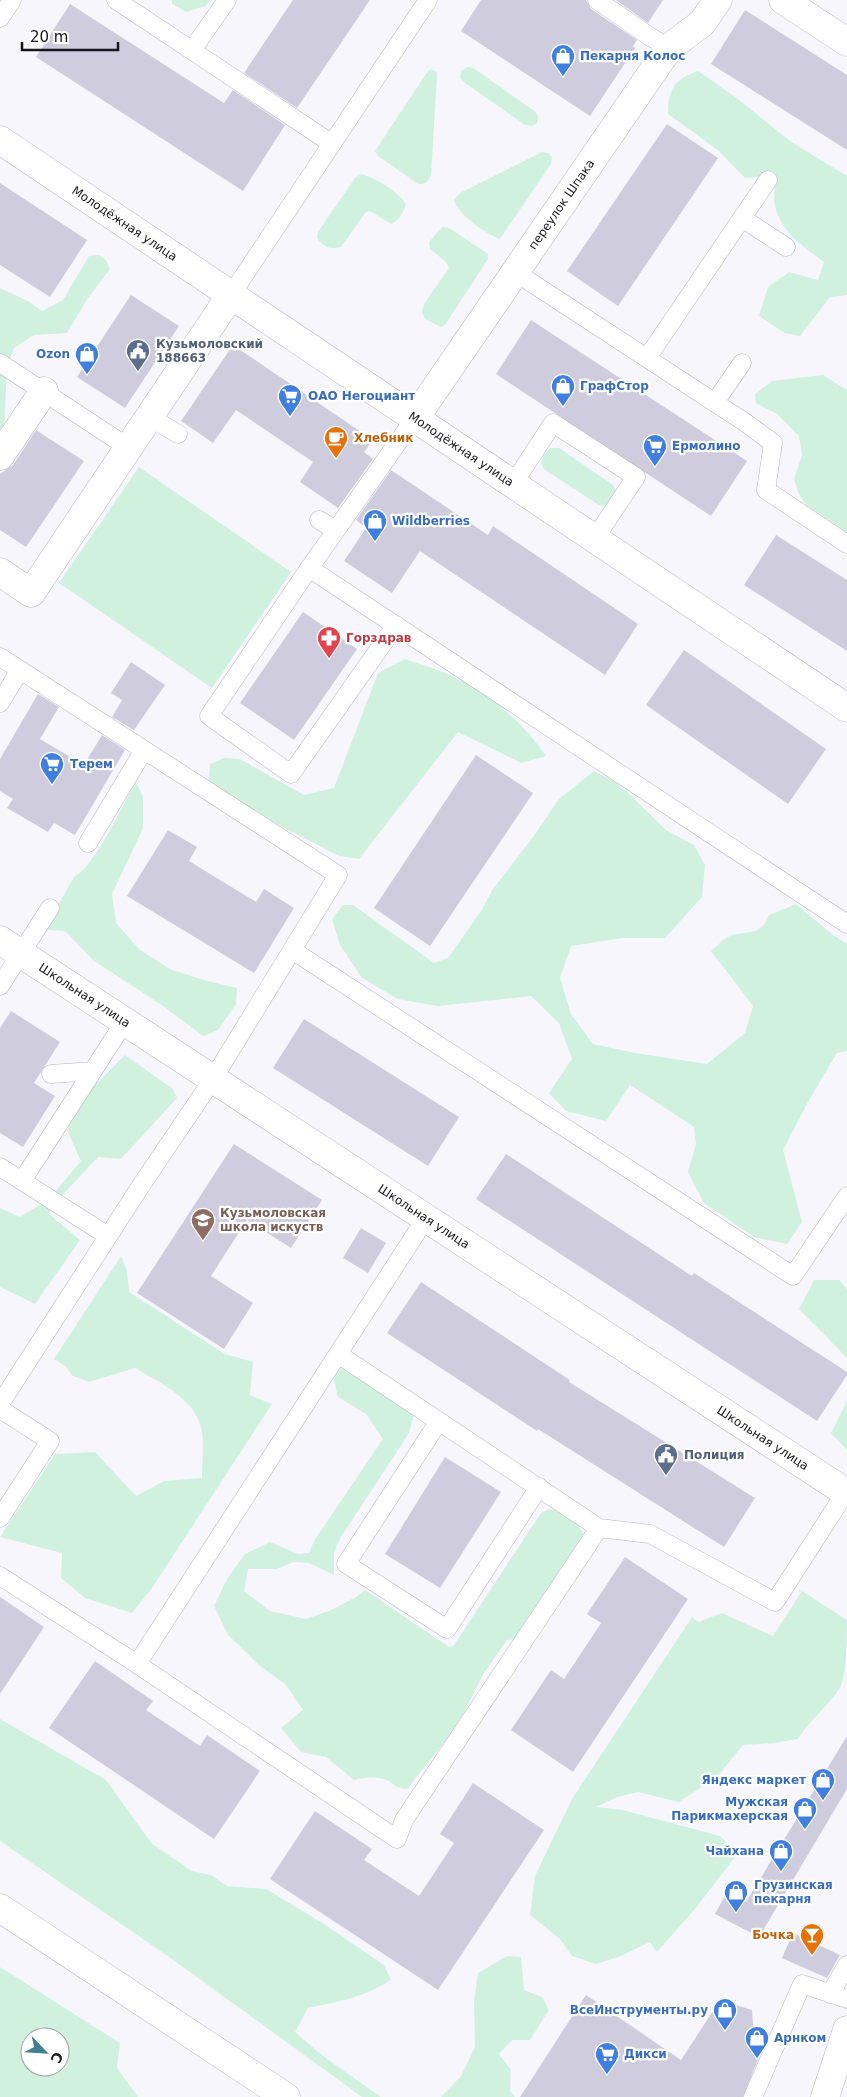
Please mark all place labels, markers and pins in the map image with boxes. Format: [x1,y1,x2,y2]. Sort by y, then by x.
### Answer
shop icon: Пекарня Колос [550,43,576,77]
place label: Пекарня Колос [580,49,685,63]
place label: Кузьмоловский 188663 [156,337,263,365]
public building icon: Кузьмоловский 188663 [125,338,151,372]
shop icon: Ozon [74,341,100,375]
place label: Ozon [36,347,70,361]
shop icon: ГрафСтор [550,373,576,407]
place label: ГрафСтор [580,379,649,393]
supermarket icon: ОАО Негоциант [277,383,303,417]
place label: ОАО Негоциант [308,389,415,403]
cafe icon: Хлебник [323,425,349,459]
place label: Хлебник [354,431,413,445]
supermarket icon: Ермолино [642,433,668,467]
place label: Ермолино [672,439,741,453]
shop icon: Wildberries [362,508,388,542]
place label: Wildberries [392,514,470,528]
pharmacy icon: Горздрав [316,625,342,659]
place label: Горздрав [346,631,412,645]
supermarket icon: Терем [39,751,65,785]
place label: Терем [70,757,113,771]
place label: Кузьмоловская школа искуств [220,1206,326,1234]
school or university icon: Кузьмоловская школа искуств [190,1207,216,1241]
public building icon: Полиция [653,1442,679,1476]
place label: Полиция [684,1448,745,1462]
shop icon: Яндекс маркет [810,1767,836,1801]
place label: Яндекс маркет [701,1773,806,1787]
place label: Мужская Парикмахерская [671,1795,788,1823]
shop icon: Мужская Парикмахерская [792,1796,818,1830]
shop icon: Чайхана [768,1838,794,1872]
place label: Чайхана [706,1844,764,1858]
place label: Грузинская пекарня [754,1878,833,1906]
shop icon: Грузинская пекарня [723,1879,749,1913]
bar icon: Бочка [799,1922,825,1956]
place label: Бочка [752,1928,794,1942]
shop icon: ВсеИнструменты.ру [712,1997,738,2031]
place label: ВсеИнструменты.ру [570,2003,708,2017]
shop icon: Арнком [744,2025,770,2059]
place label: Арнком [774,2031,826,2045]
supermarket icon: Дикси [594,2041,620,2075]
place label: Дикси [624,2047,667,2061]

